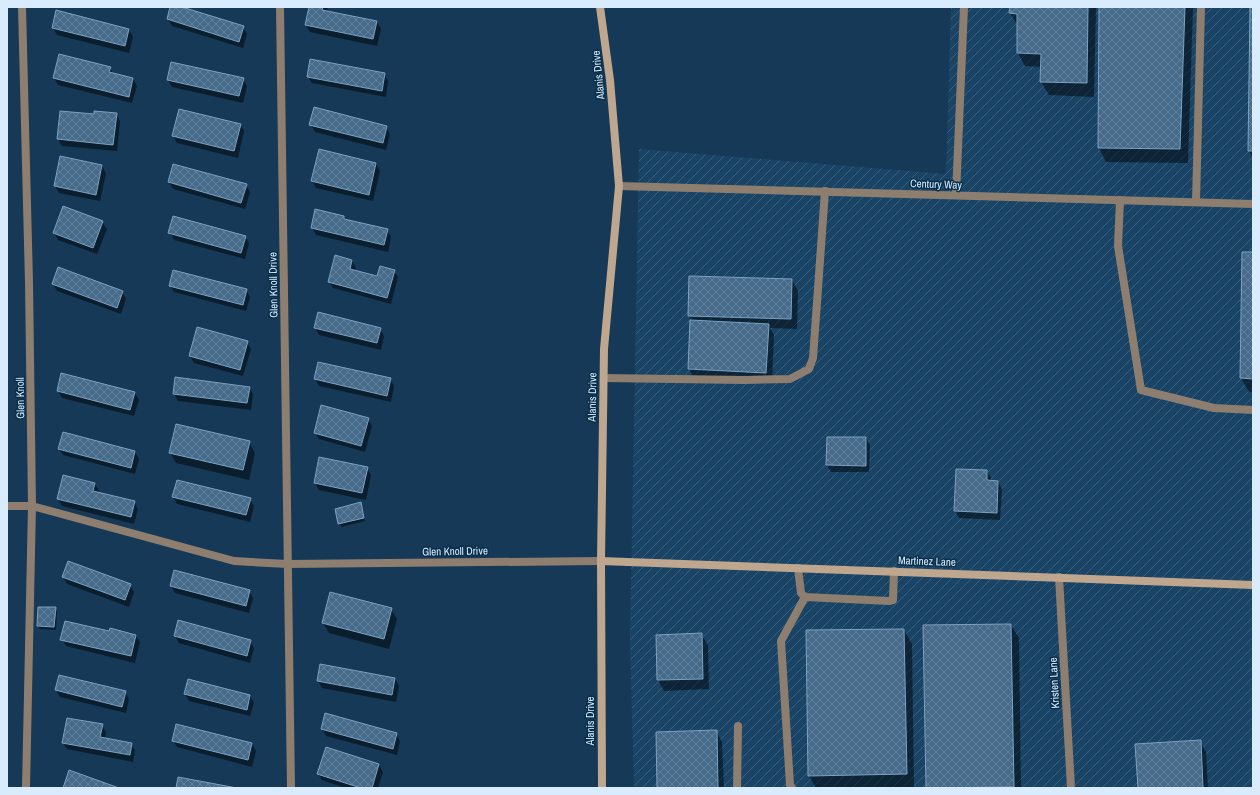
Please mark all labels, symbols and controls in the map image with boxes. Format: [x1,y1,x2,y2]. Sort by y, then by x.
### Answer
street label: Alanis Drive [588,50,608,101]
street label: Century Way [910,176,963,192]
street label: Glen Knoll Drive [265,252,281,318]
street label: Alanis Drive [585,372,599,423]
street label: Glen Knoll [13,377,27,419]
street label: Glen Knoll Drive [422,543,488,559]
street label: Martinez Lane [898,553,956,569]
street label: Kristen Lane [1046,657,1062,709]
street label: Alanis Drive [583,696,597,747]

